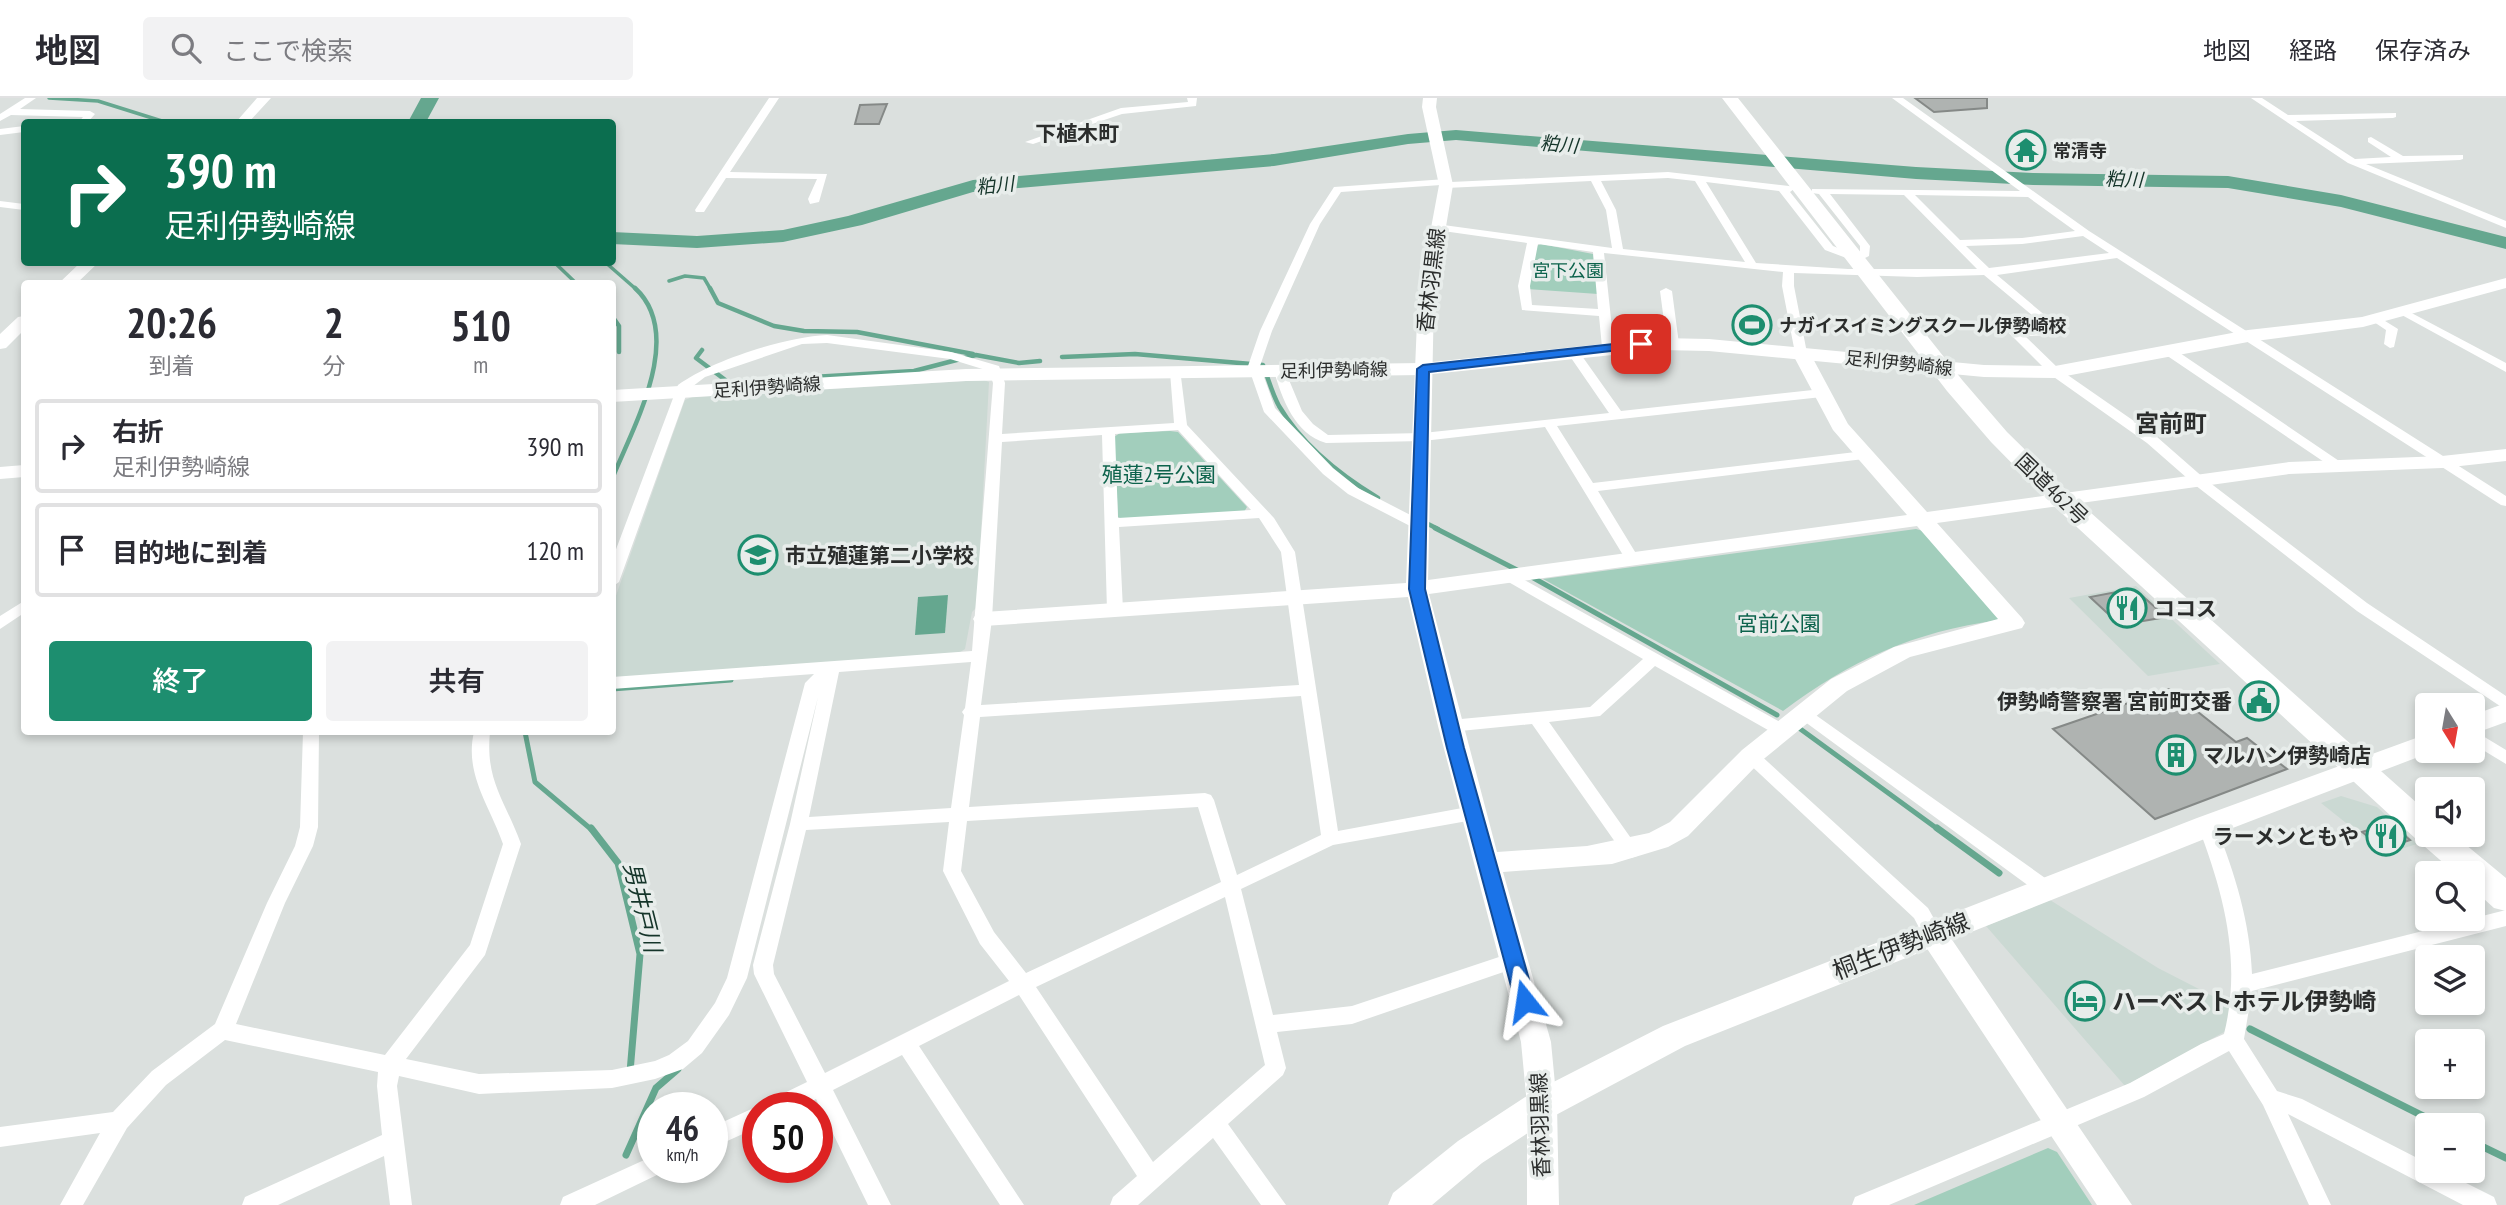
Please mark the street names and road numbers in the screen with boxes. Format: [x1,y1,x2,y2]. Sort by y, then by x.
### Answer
street label: 香林羽黒線 [1411,226,1451,334]
street label: 足利伊勢崎線 [1844,346,1954,380]
street label: 足利伊勢崎線 [1280,358,1388,382]
street label: 足利伊勢崎線 [712,372,822,402]
street label: 国道462号 [2010,448,2094,530]
street label: 桐生伊勢崎線 [1828,906,1974,986]
street label: 香林羽黒線 [1525,1072,1555,1178]

